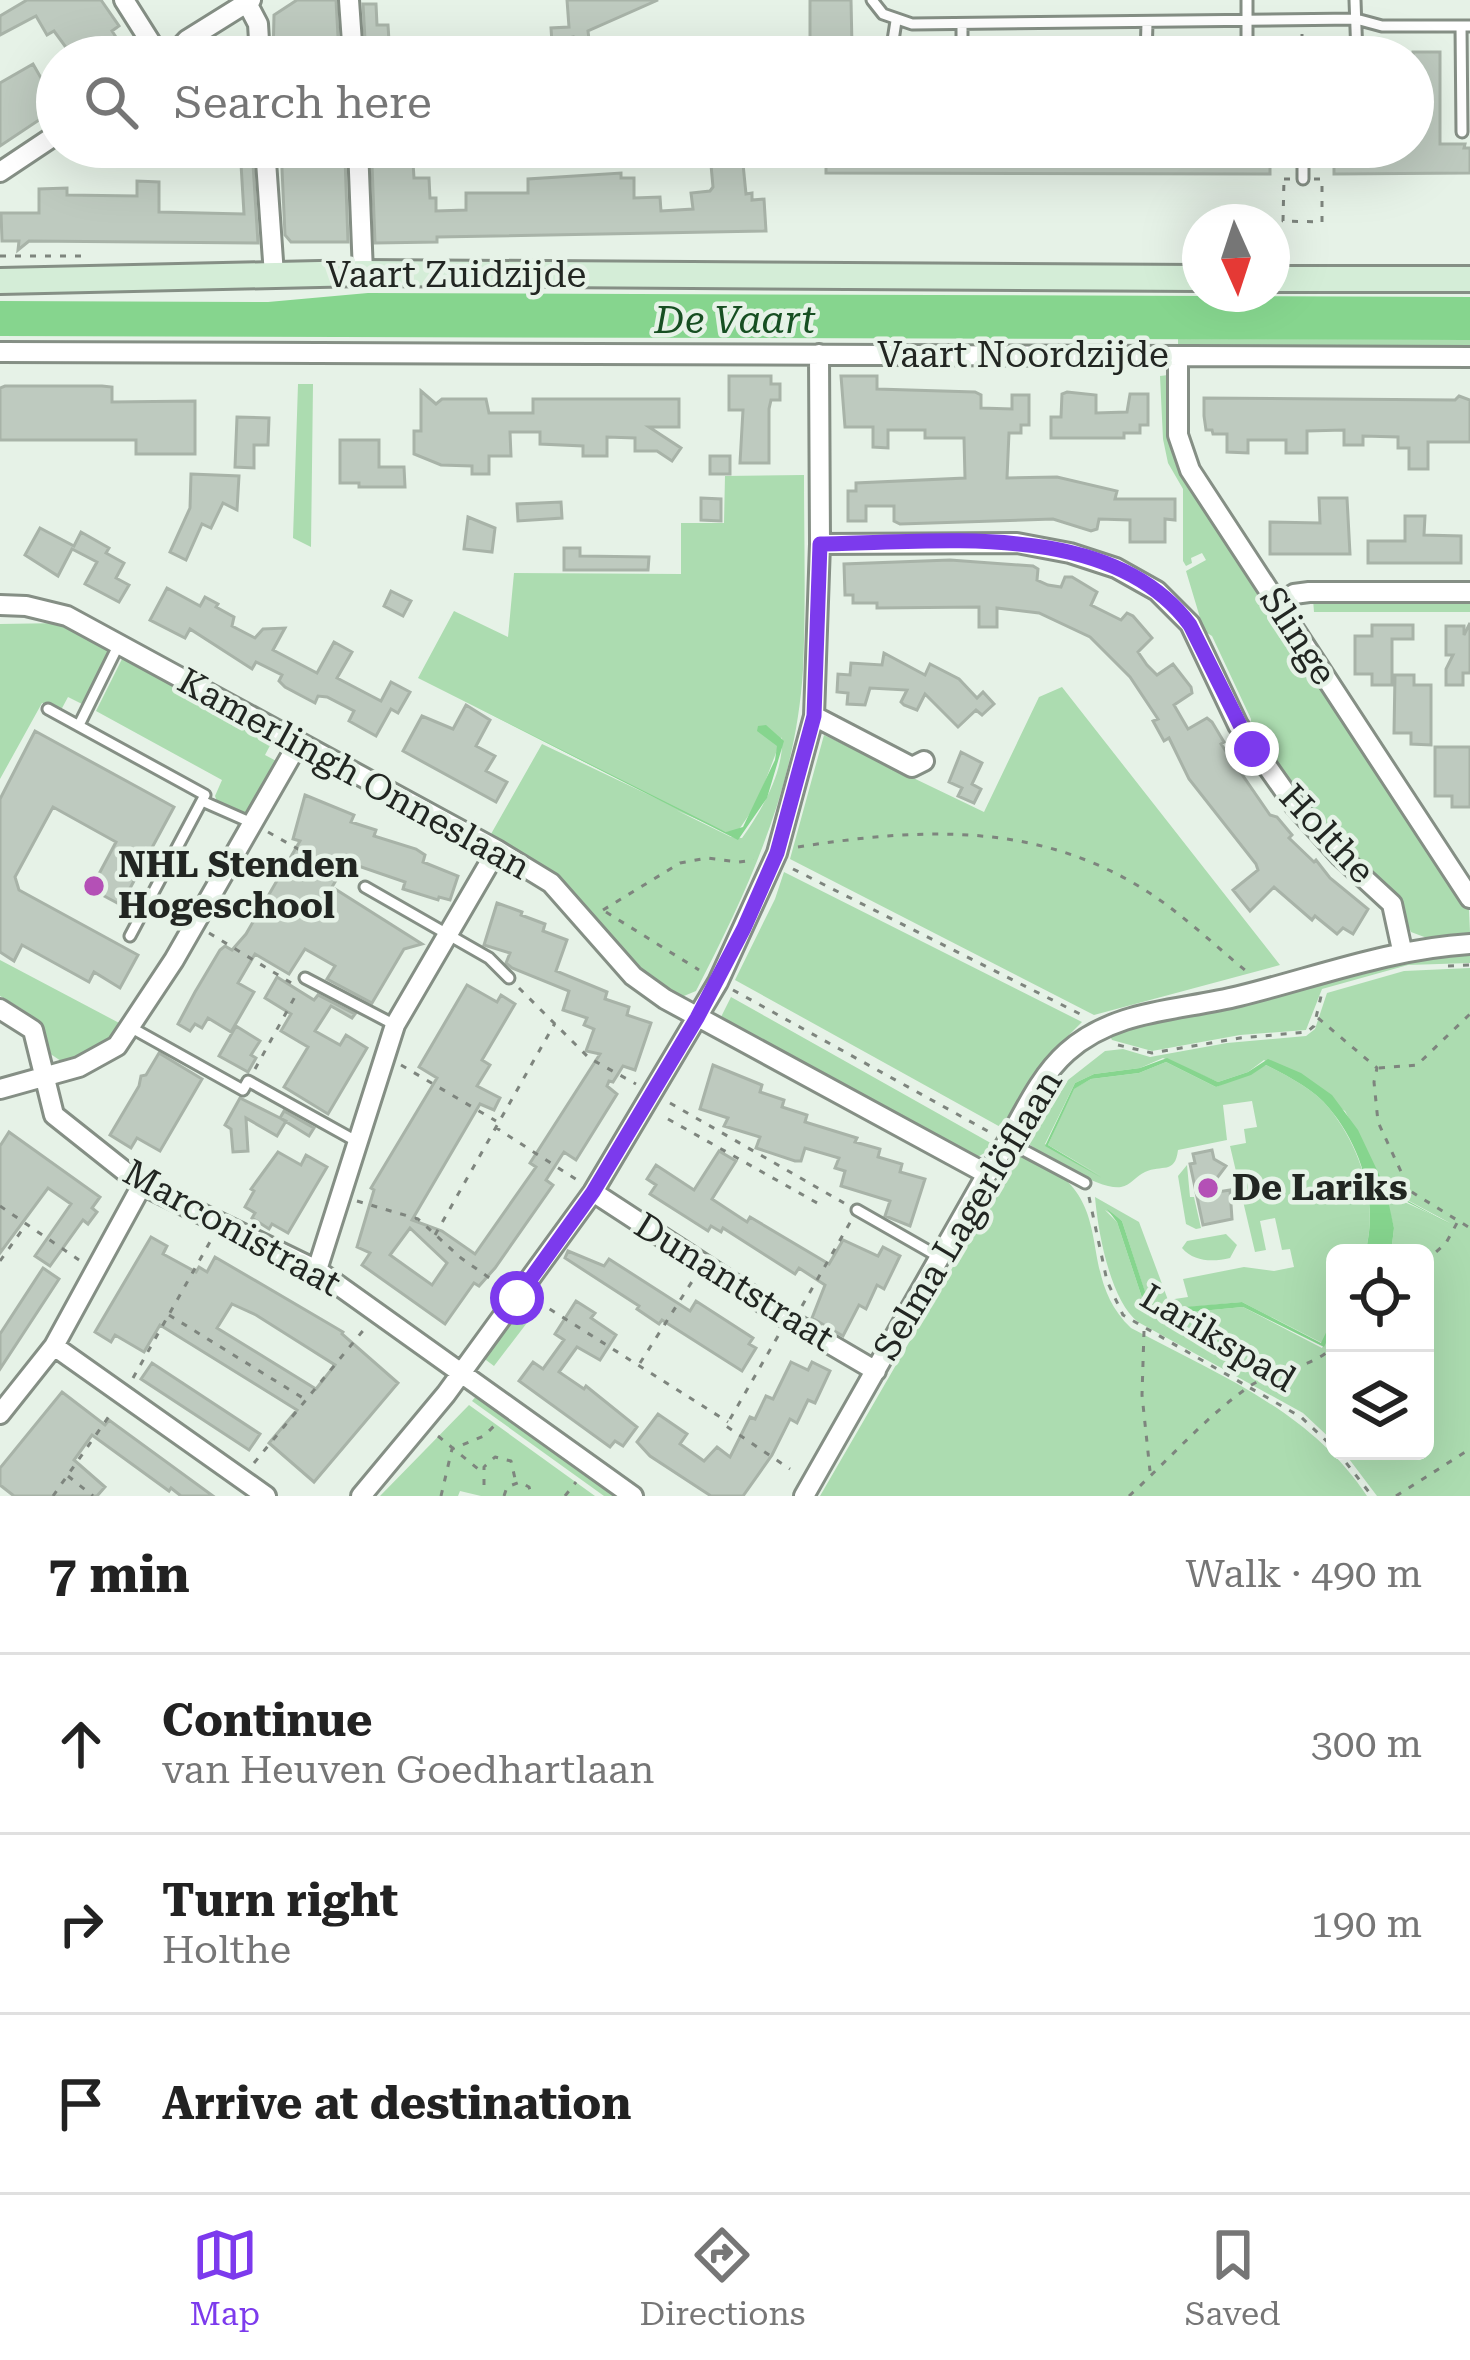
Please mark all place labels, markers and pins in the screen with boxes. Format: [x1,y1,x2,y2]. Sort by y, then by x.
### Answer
place label: NHL Stenden Hogeschool [118,844,359,927]
marker: NHL Stenden Hogeschool [81,873,107,899]
place label: De Lariks [1232,1167,1408,1209]
marker: De Lariks [1195,1175,1221,1201]

